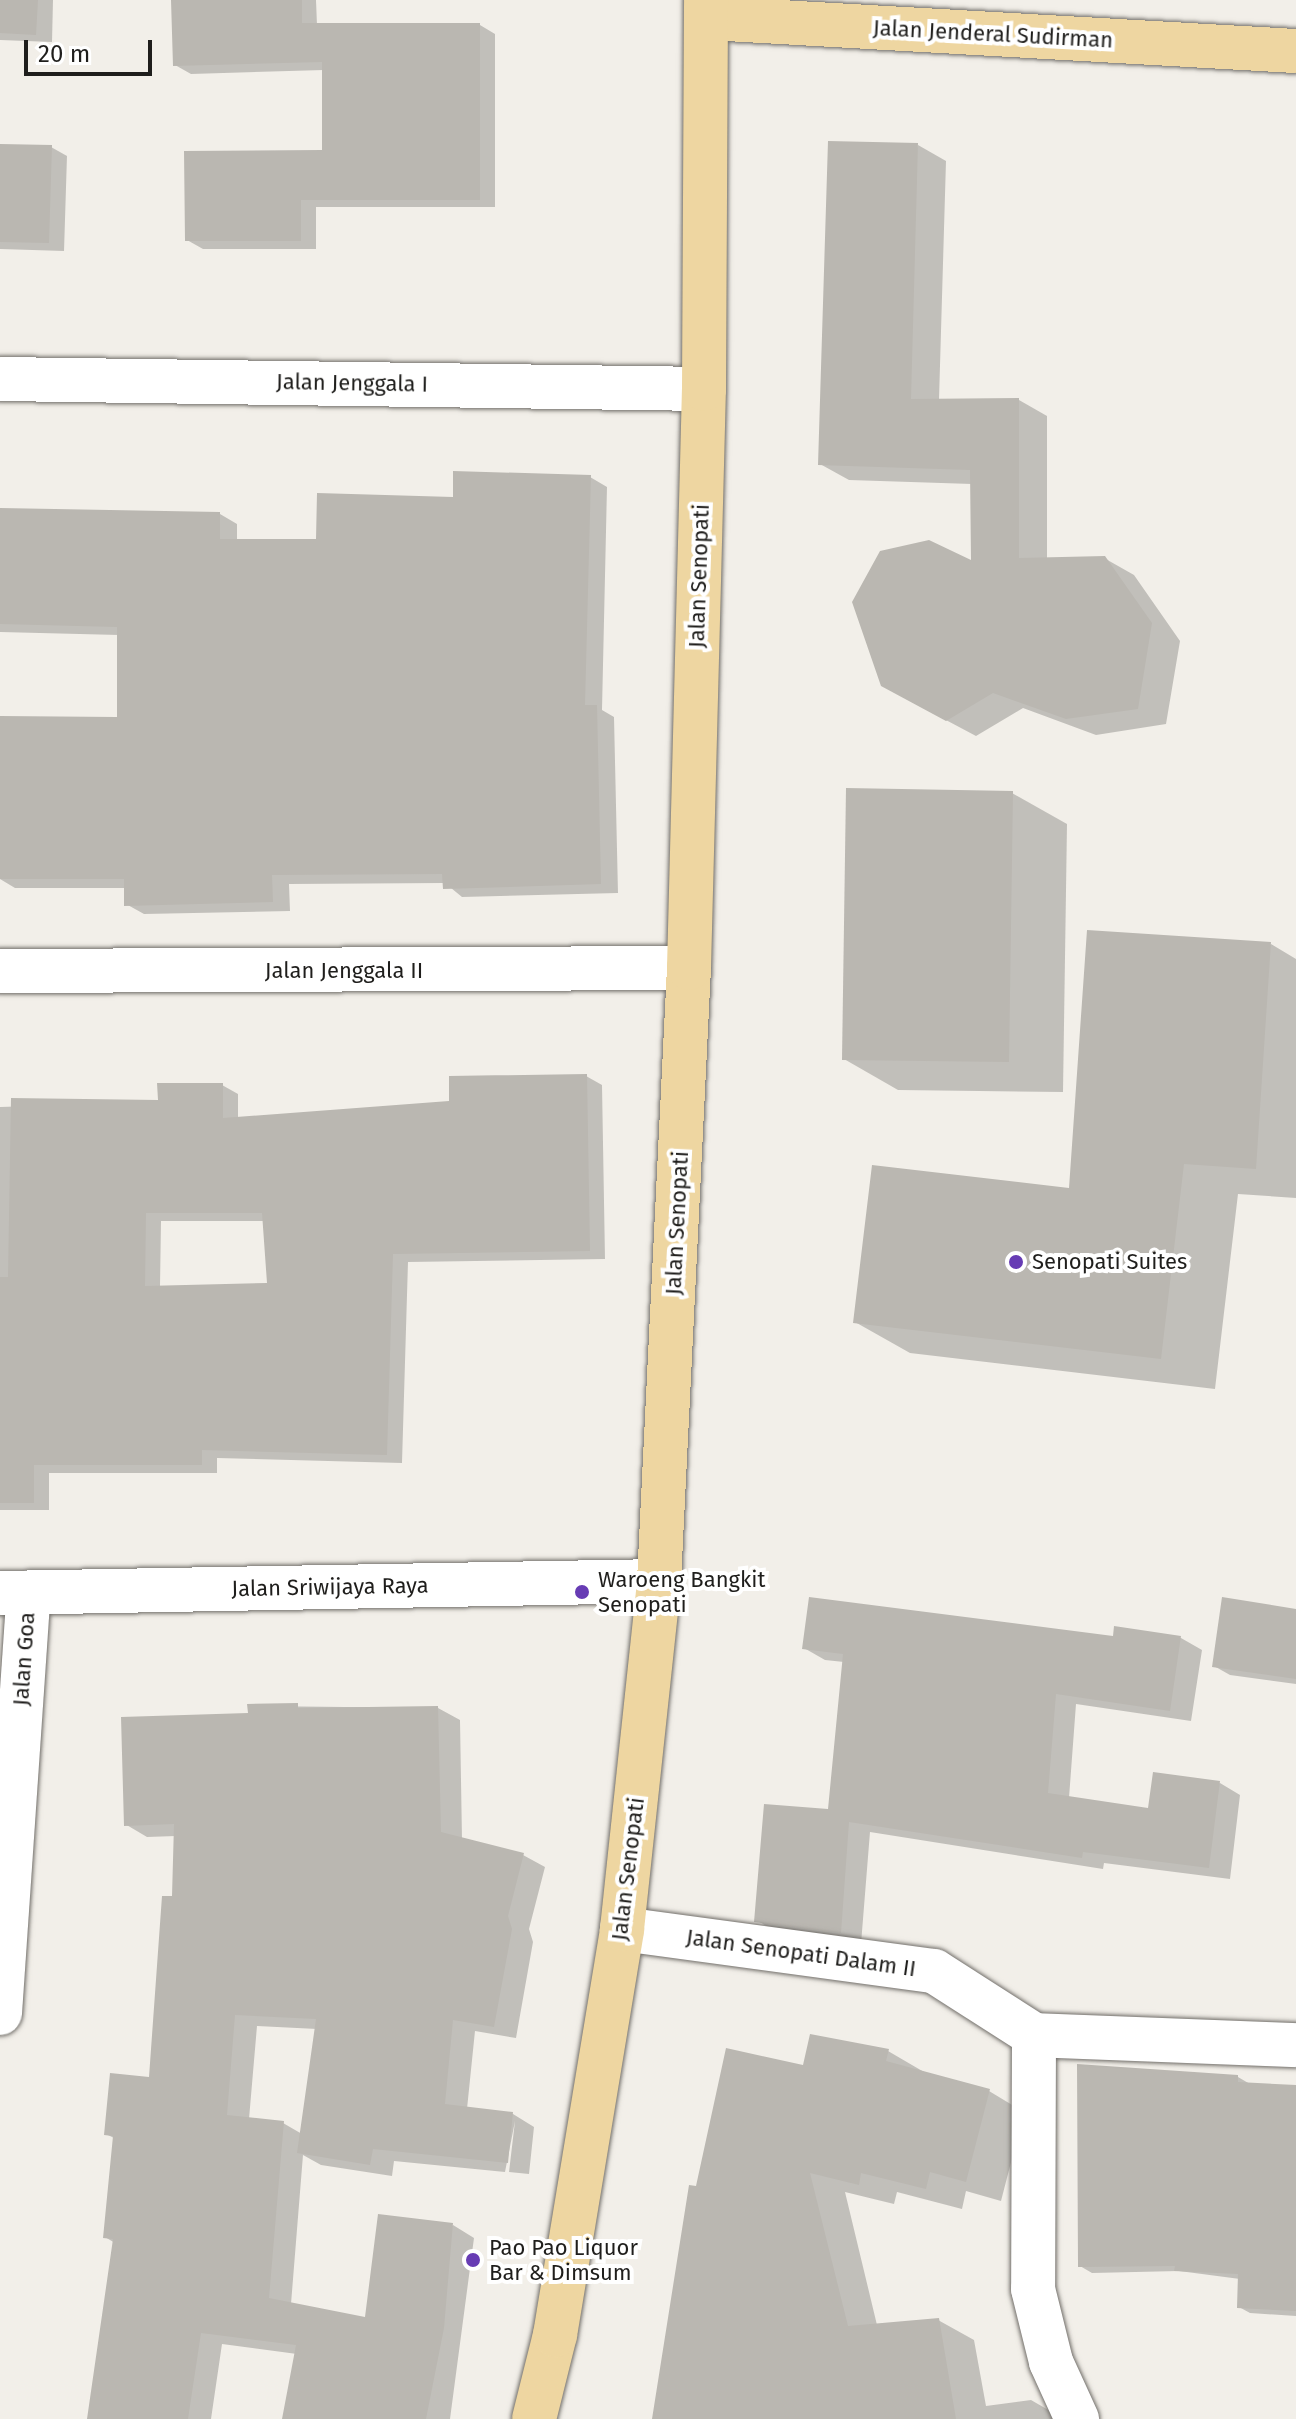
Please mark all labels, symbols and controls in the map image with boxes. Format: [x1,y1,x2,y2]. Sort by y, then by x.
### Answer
street label: Jalan Jenderal Sudirman [872,15,1114,53]
scale bar [28,24,156,74]
text: 20 m [38,40,90,68]
street label: Jalan Jenggala I [276,368,428,398]
street label: Jalan Senopati [683,504,715,648]
street label: Jalan Jenggala II [265,958,423,984]
street label: Jalan Senopati [660,1150,694,1296]
place label: Senopati Suites [1032,1249,1187,1275]
marker: Senopati Suites [1007,1253,1025,1271]
place label: Waroeng Bangkit Senopati [598,1566,765,1618]
street label: Jalan Sriwijaya Raya [231,1572,429,1602]
marker: Waroeng Bangkit Senopati [573,1583,591,1601]
street label: Jalan Goa [8,1611,40,1707]
street label: Jalan Senopati [606,1796,650,1942]
street label: Jalan Senopati Dalam II [684,1924,918,1982]
place label: Pao Pao Liquor Bar & Dimsum [489,2234,638,2286]
marker: Pao Pao Liquor Bar & Dimsum [464,2251,482,2269]

